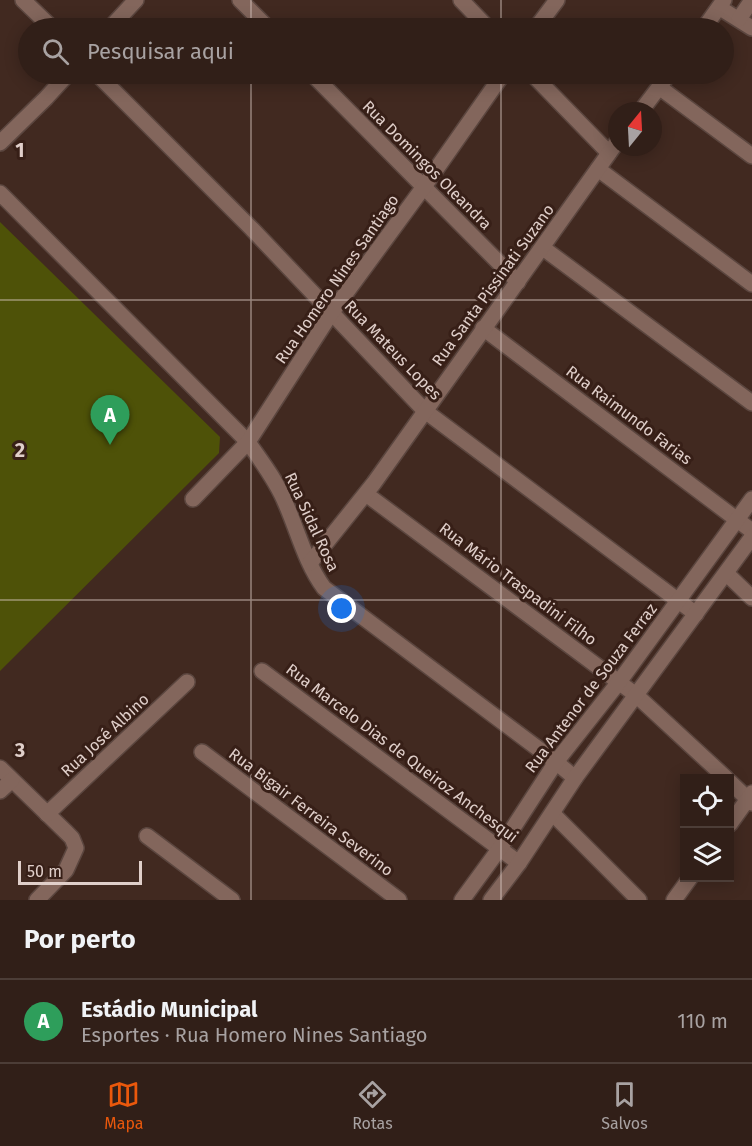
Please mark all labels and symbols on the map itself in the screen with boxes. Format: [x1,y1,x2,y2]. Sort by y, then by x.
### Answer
street label: Rua Domingos Oleandra [359,97,495,233]
north arrow [608,102,662,156]
text: 1 [15,138,25,162]
street label: Rua Homero Nines Santiago [271,191,403,367]
street label: Rua Santa Pissinati Suzano [428,200,558,370]
street label: Rua Mateus Lopes [341,296,445,404]
street label: Rua Raimundo Farias [562,362,696,468]
pin: A [90,396,130,445]
text: 2 [15,438,25,462]
street label: Rua Sidal Rosa [281,469,343,575]
street label: Rua Mário Traspadini Filho [436,519,600,649]
your location [327,594,356,623]
street label: Rua Antenor de Souza Ferraz [521,600,661,776]
street label: Rua Marcelo Dias de Queiroz Anchesqui [282,659,522,847]
street label: Rua José Albino [57,689,153,781]
text: 3 [14,738,25,762]
street label: Rua Bigair Ferreira Severino [225,744,397,880]
scale bar [18,858,142,886]

